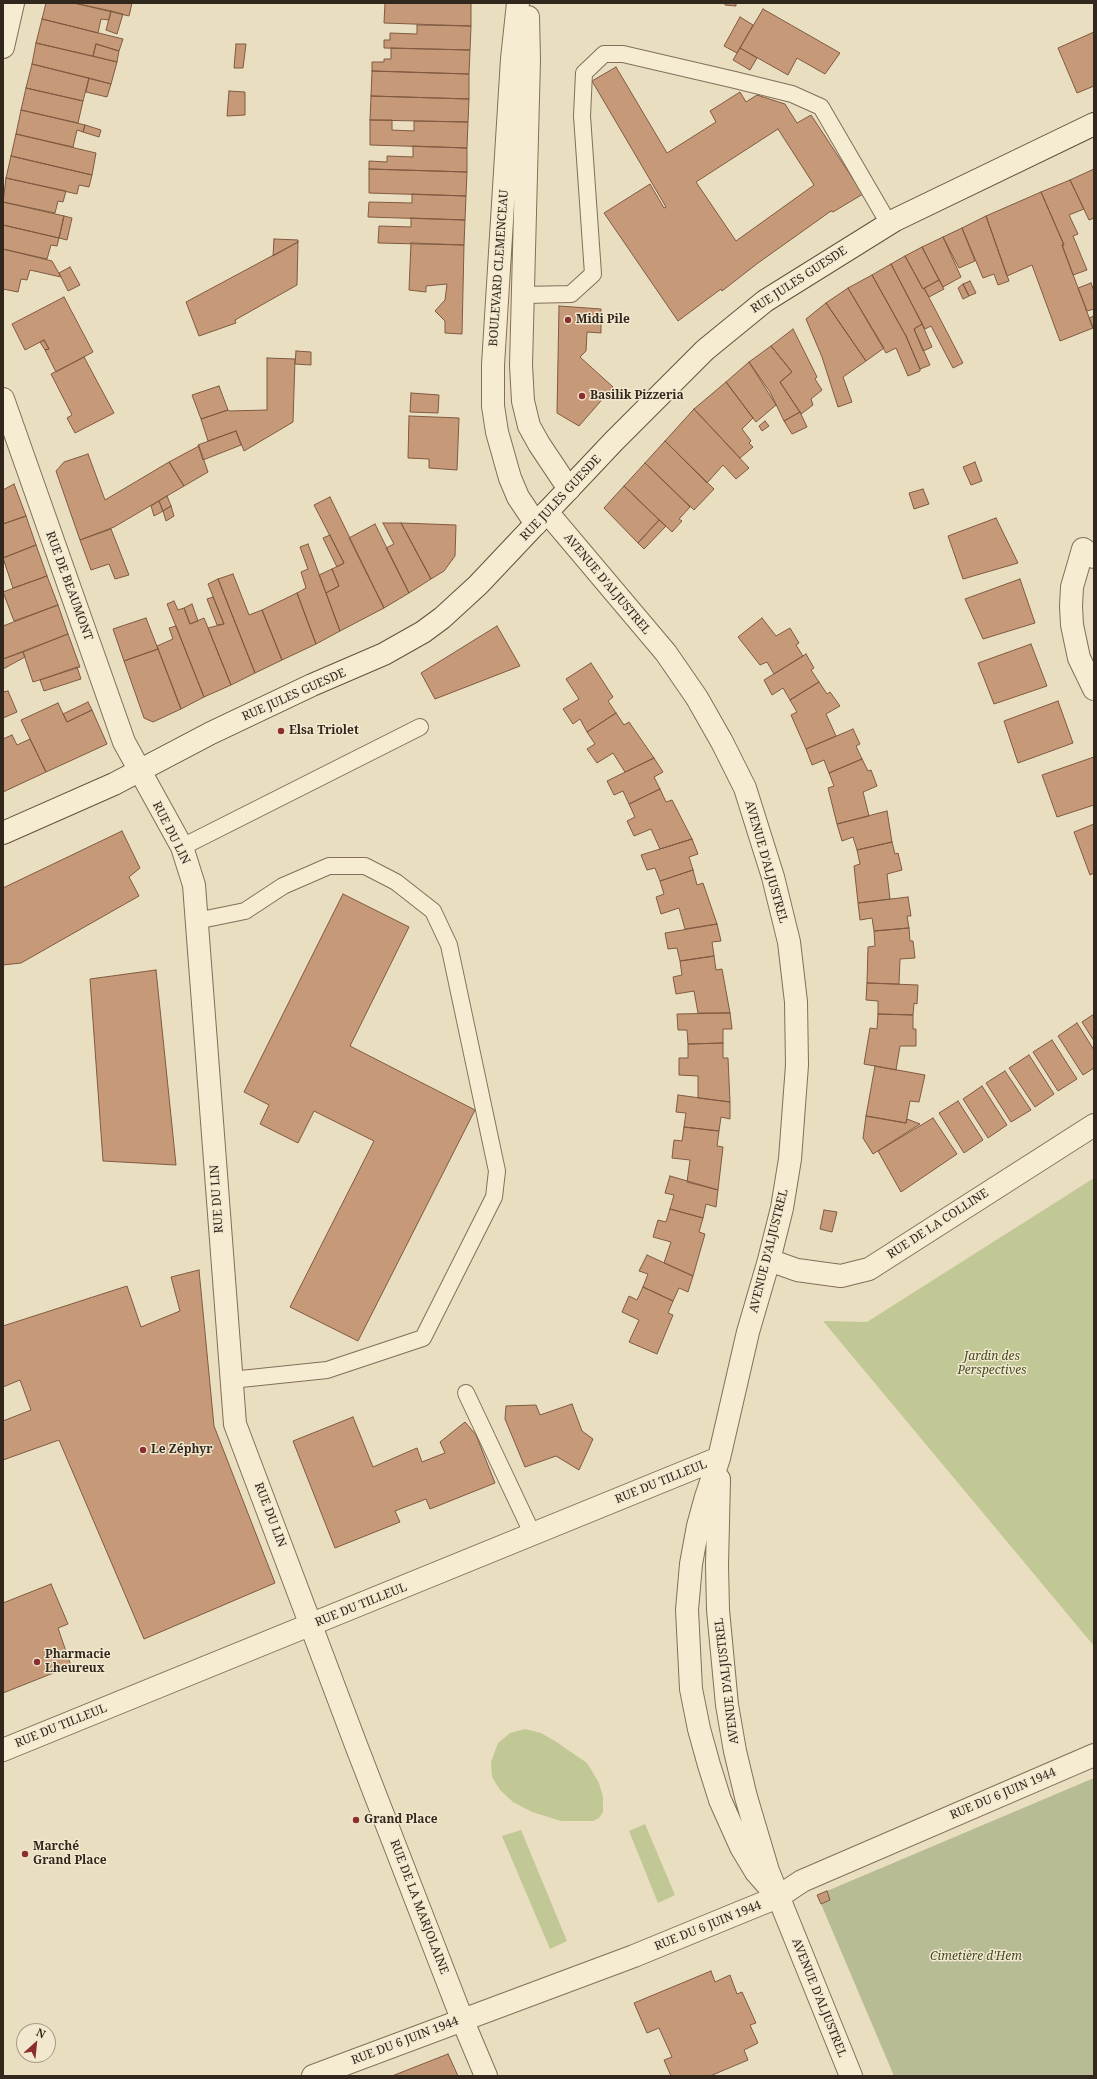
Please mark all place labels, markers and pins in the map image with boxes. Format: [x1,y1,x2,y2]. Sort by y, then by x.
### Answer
place label: Midi Pile [576,313,630,327]
marker: Midi Pile [563,315,573,325]
place label: Basilik Pizzeria [590,389,684,403]
marker: Basilik Pizzeria [577,391,587,401]
place label: Elsa Triolet [289,724,359,738]
marker: Elsa Triolet [276,726,286,736]
place label: Le Zéphyr [151,1443,212,1457]
marker: Le Zéphyr [138,1445,148,1455]
place label: Pharmacie Lheureux [45,1648,111,1676]
marker: Pharmacie Lheureux [32,1657,42,1667]
place label: Grand Place [364,1813,438,1827]
marker: Grand Place [351,1815,361,1825]
place label: Marché Grand Place [33,1840,107,1868]
marker: Marché Grand Place [20,1849,30,1859]

